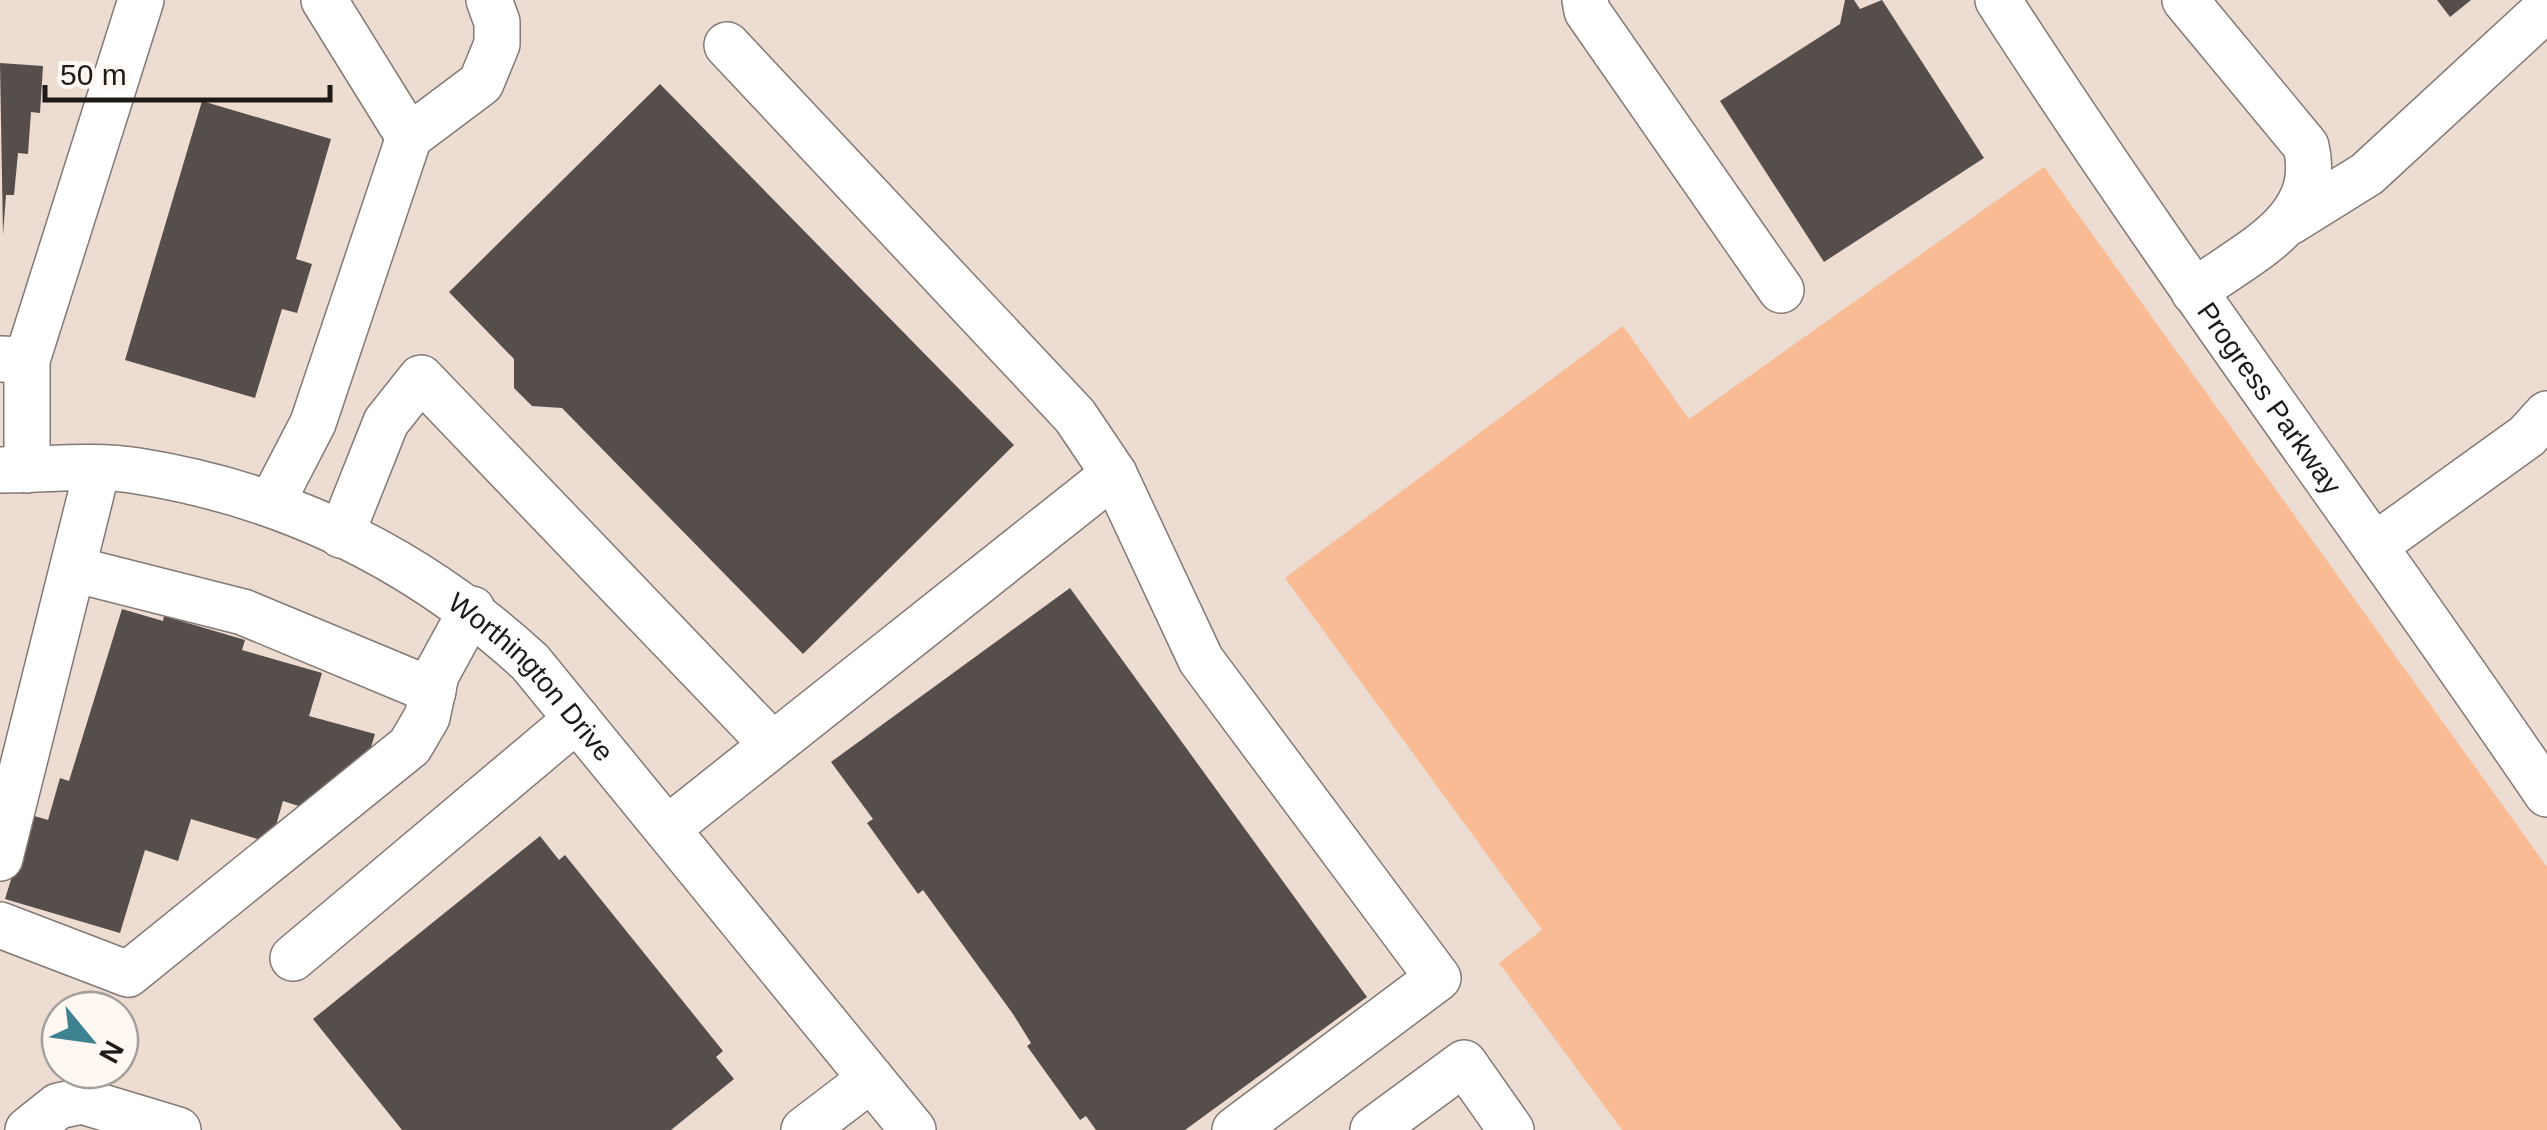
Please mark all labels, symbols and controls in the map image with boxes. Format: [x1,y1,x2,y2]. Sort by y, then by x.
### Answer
scale bar [45,40,330,102]
text: 50 m [60,58,127,91]
street label: Progress Parkway [2191,297,2347,500]
street label: Worthington Drive [443,587,620,767]
north arrow [40,990,140,1090]
text: N [93,1036,130,1068]

